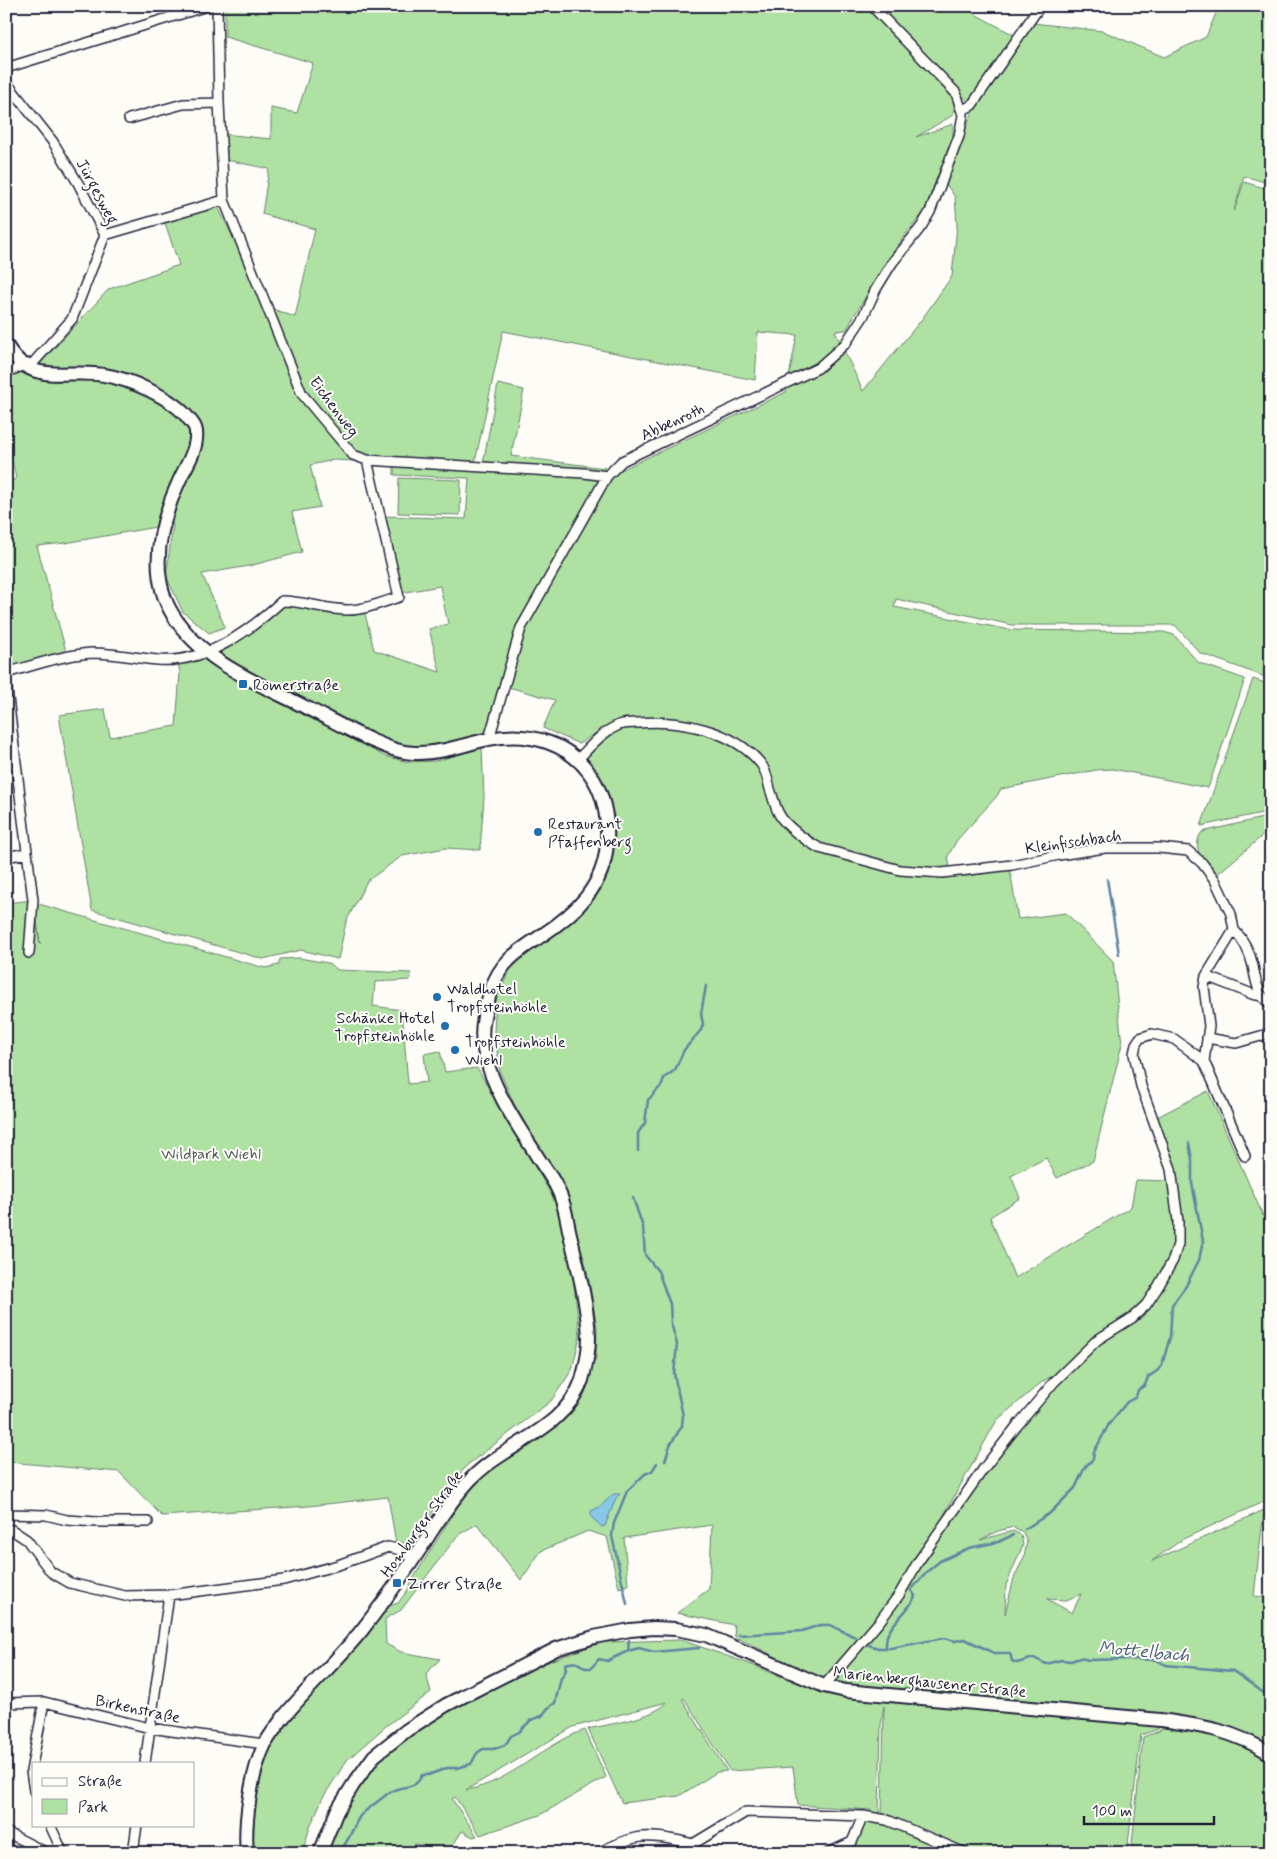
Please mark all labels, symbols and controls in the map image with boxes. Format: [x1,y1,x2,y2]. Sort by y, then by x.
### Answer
street label: Jürgesweg [70,155,123,229]
street label: Eichenweg [303,372,363,442]
street label: Abbenroth [637,398,708,446]
place label: Römerstraße [253,675,339,696]
marker: Römerstraße [237,678,249,690]
place label: Restaurant Pfaffenberg [548,814,632,854]
street label: Kleinfischbach [1024,825,1123,860]
marker: Restaurant Pfaffenberg [532,826,544,838]
place label: Waldhotel Tropfsteinhöhle [447,979,548,1018]
marker: Waldhotel Tropfsteinhöhle [431,991,443,1003]
place label: Schänke Hotel Tropfsteinhöhle [334,1008,435,1047]
marker: Schänke Hotel Tropfsteinhöhle [439,1020,451,1032]
place label: Tropfsteinhöhle Wiehl [465,1032,566,1071]
marker: Tropfsteinhöhle Wiehl [449,1044,461,1056]
park label: Wildpark Wiehl [161,1144,261,1165]
street label: Homburger Straße [376,1466,469,1582]
place label: Zirrer Straße [407,1574,503,1595]
marker: Zirrer Straße [391,1577,403,1589]
water label: Mottelbach [1097,1636,1191,1668]
street label: Marienberghausener Straße [832,1662,1028,1704]
street label: Birkenstraße [93,1690,182,1729]
legend [32,1762,195,1826]
text: Straße [78,1772,122,1792]
scale bar [1084,1794,1214,1826]
text: Park [78,1798,108,1818]
text: 100 m [1092,1802,1132,1822]

